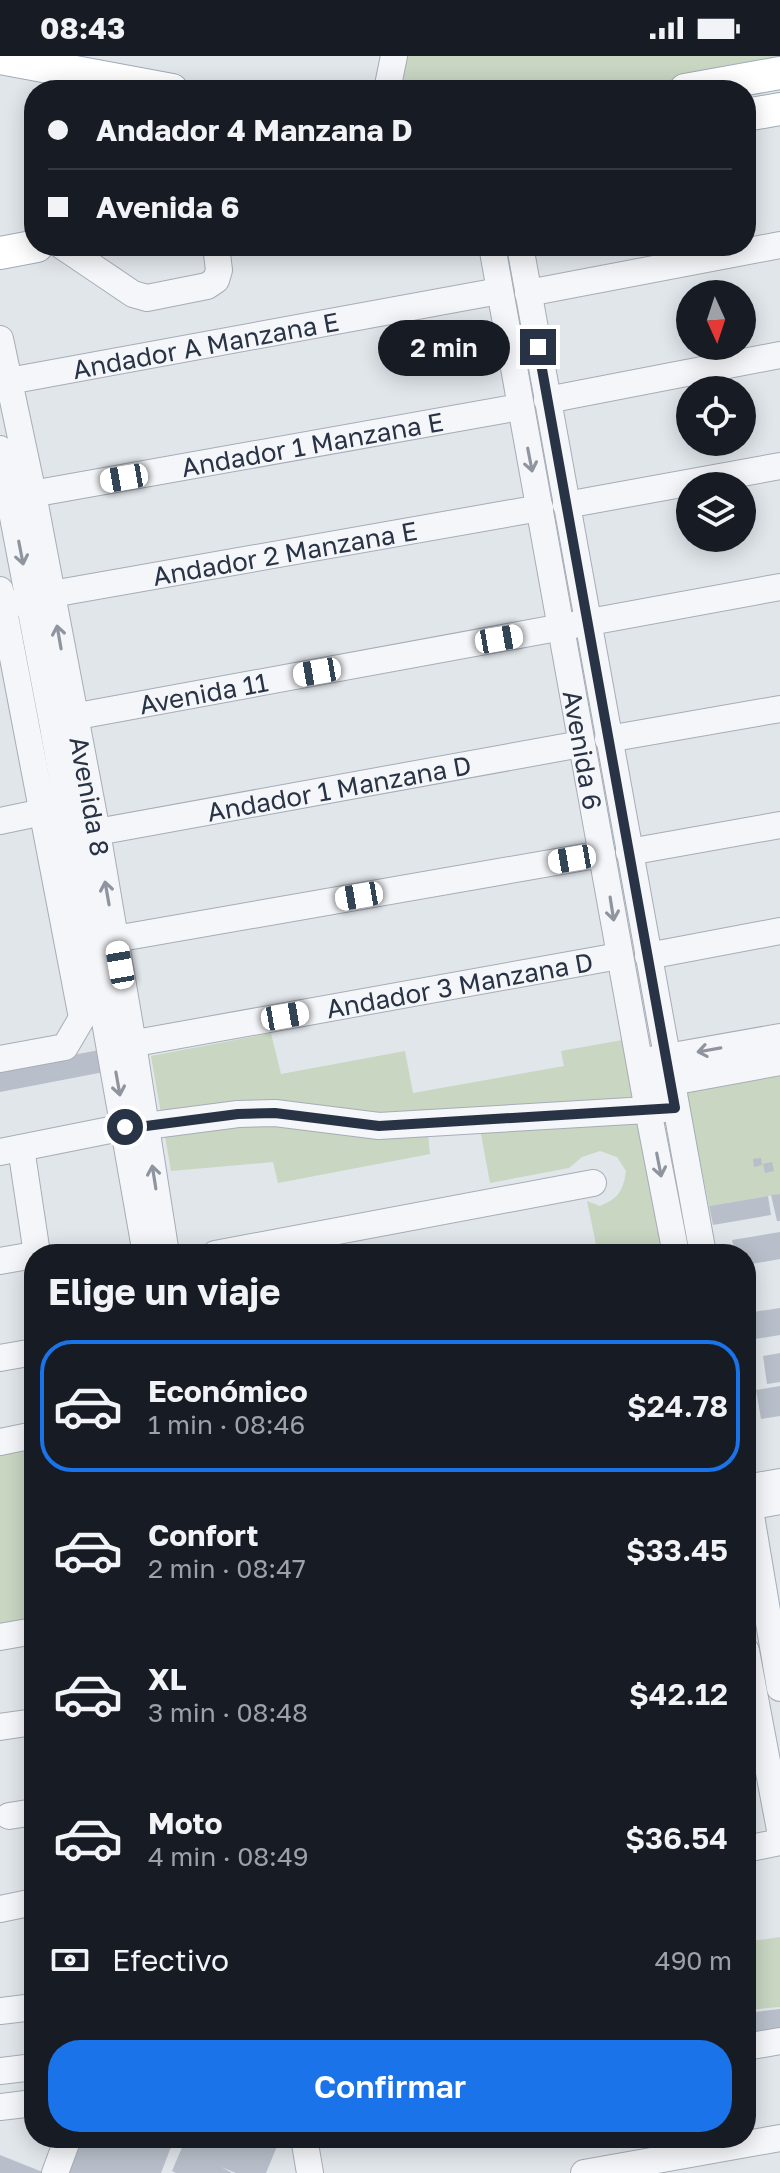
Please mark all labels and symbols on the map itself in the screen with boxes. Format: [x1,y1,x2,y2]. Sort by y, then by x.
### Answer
north arrow [676,280,756,360]
street label: Andador A Manzana E [70,305,341,385]
callout: 2 min [378,319,510,375]
route end [520,329,556,365]
street label: Andador 1 Manzana E [179,405,446,483]
one-way arrow [524,447,539,473]
car [98,462,150,494]
street label: Andador 2 Manzana E [150,514,420,592]
one-way arrow [14,540,29,565]
car [473,623,525,655]
one-way arrow [51,625,66,650]
car [291,656,343,688]
street label: Avenida 11 [137,666,270,720]
street label: Avenida 6 [557,688,609,812]
street label: Avenida 8 [64,734,116,858]
street label: Andador 1 Manzana D [204,749,474,827]
car [546,843,598,875]
car [333,880,385,912]
one-way arrow [99,881,114,906]
one-way arrow [605,896,620,921]
car [104,939,136,991]
street label: Andador 3 Manzana D [324,945,595,1024]
car [259,1000,311,1032]
one-way arrow [697,1043,723,1058]
one-way arrow [111,1071,126,1096]
route start [107,1109,143,1145]
one-way arrow [652,1152,667,1177]
one-way arrow [146,1165,161,1190]

